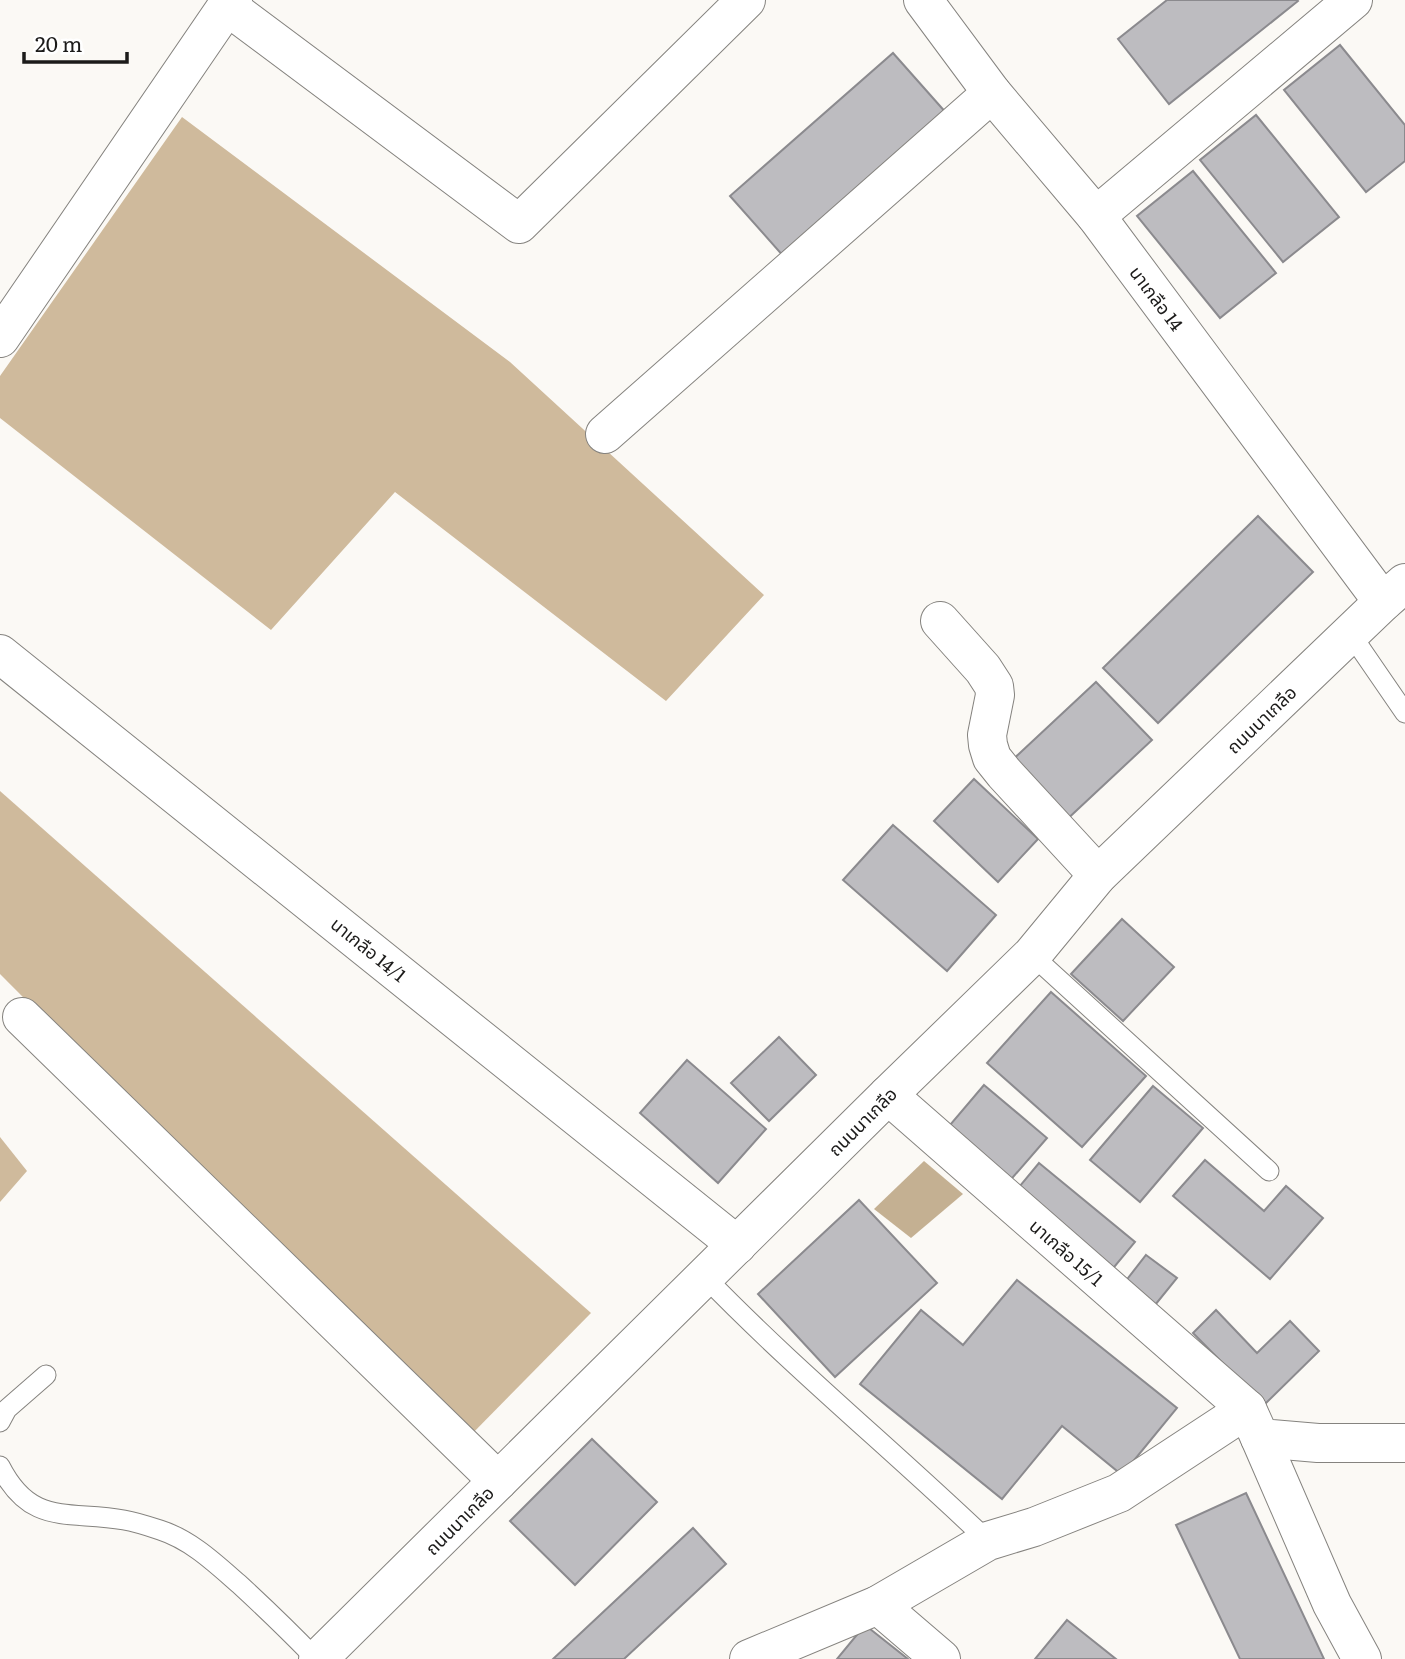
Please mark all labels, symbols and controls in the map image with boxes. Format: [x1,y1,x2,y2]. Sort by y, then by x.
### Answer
scale bar [24,21,128,65]
text: 20 m [35,27,82,58]
street label: นาเกลือ 14 [1124,260,1190,336]
street label: ถนนนาเกลือ [1220,679,1302,759]
street label: นาเกลือ 14/1 [325,910,413,988]
street label: ถนนนาเกลือ [821,1080,903,1162]
street label: นาเกลือ 15/1 [1024,1212,1110,1292]
street label: ถนนนาเกลือ [418,1479,500,1561]

